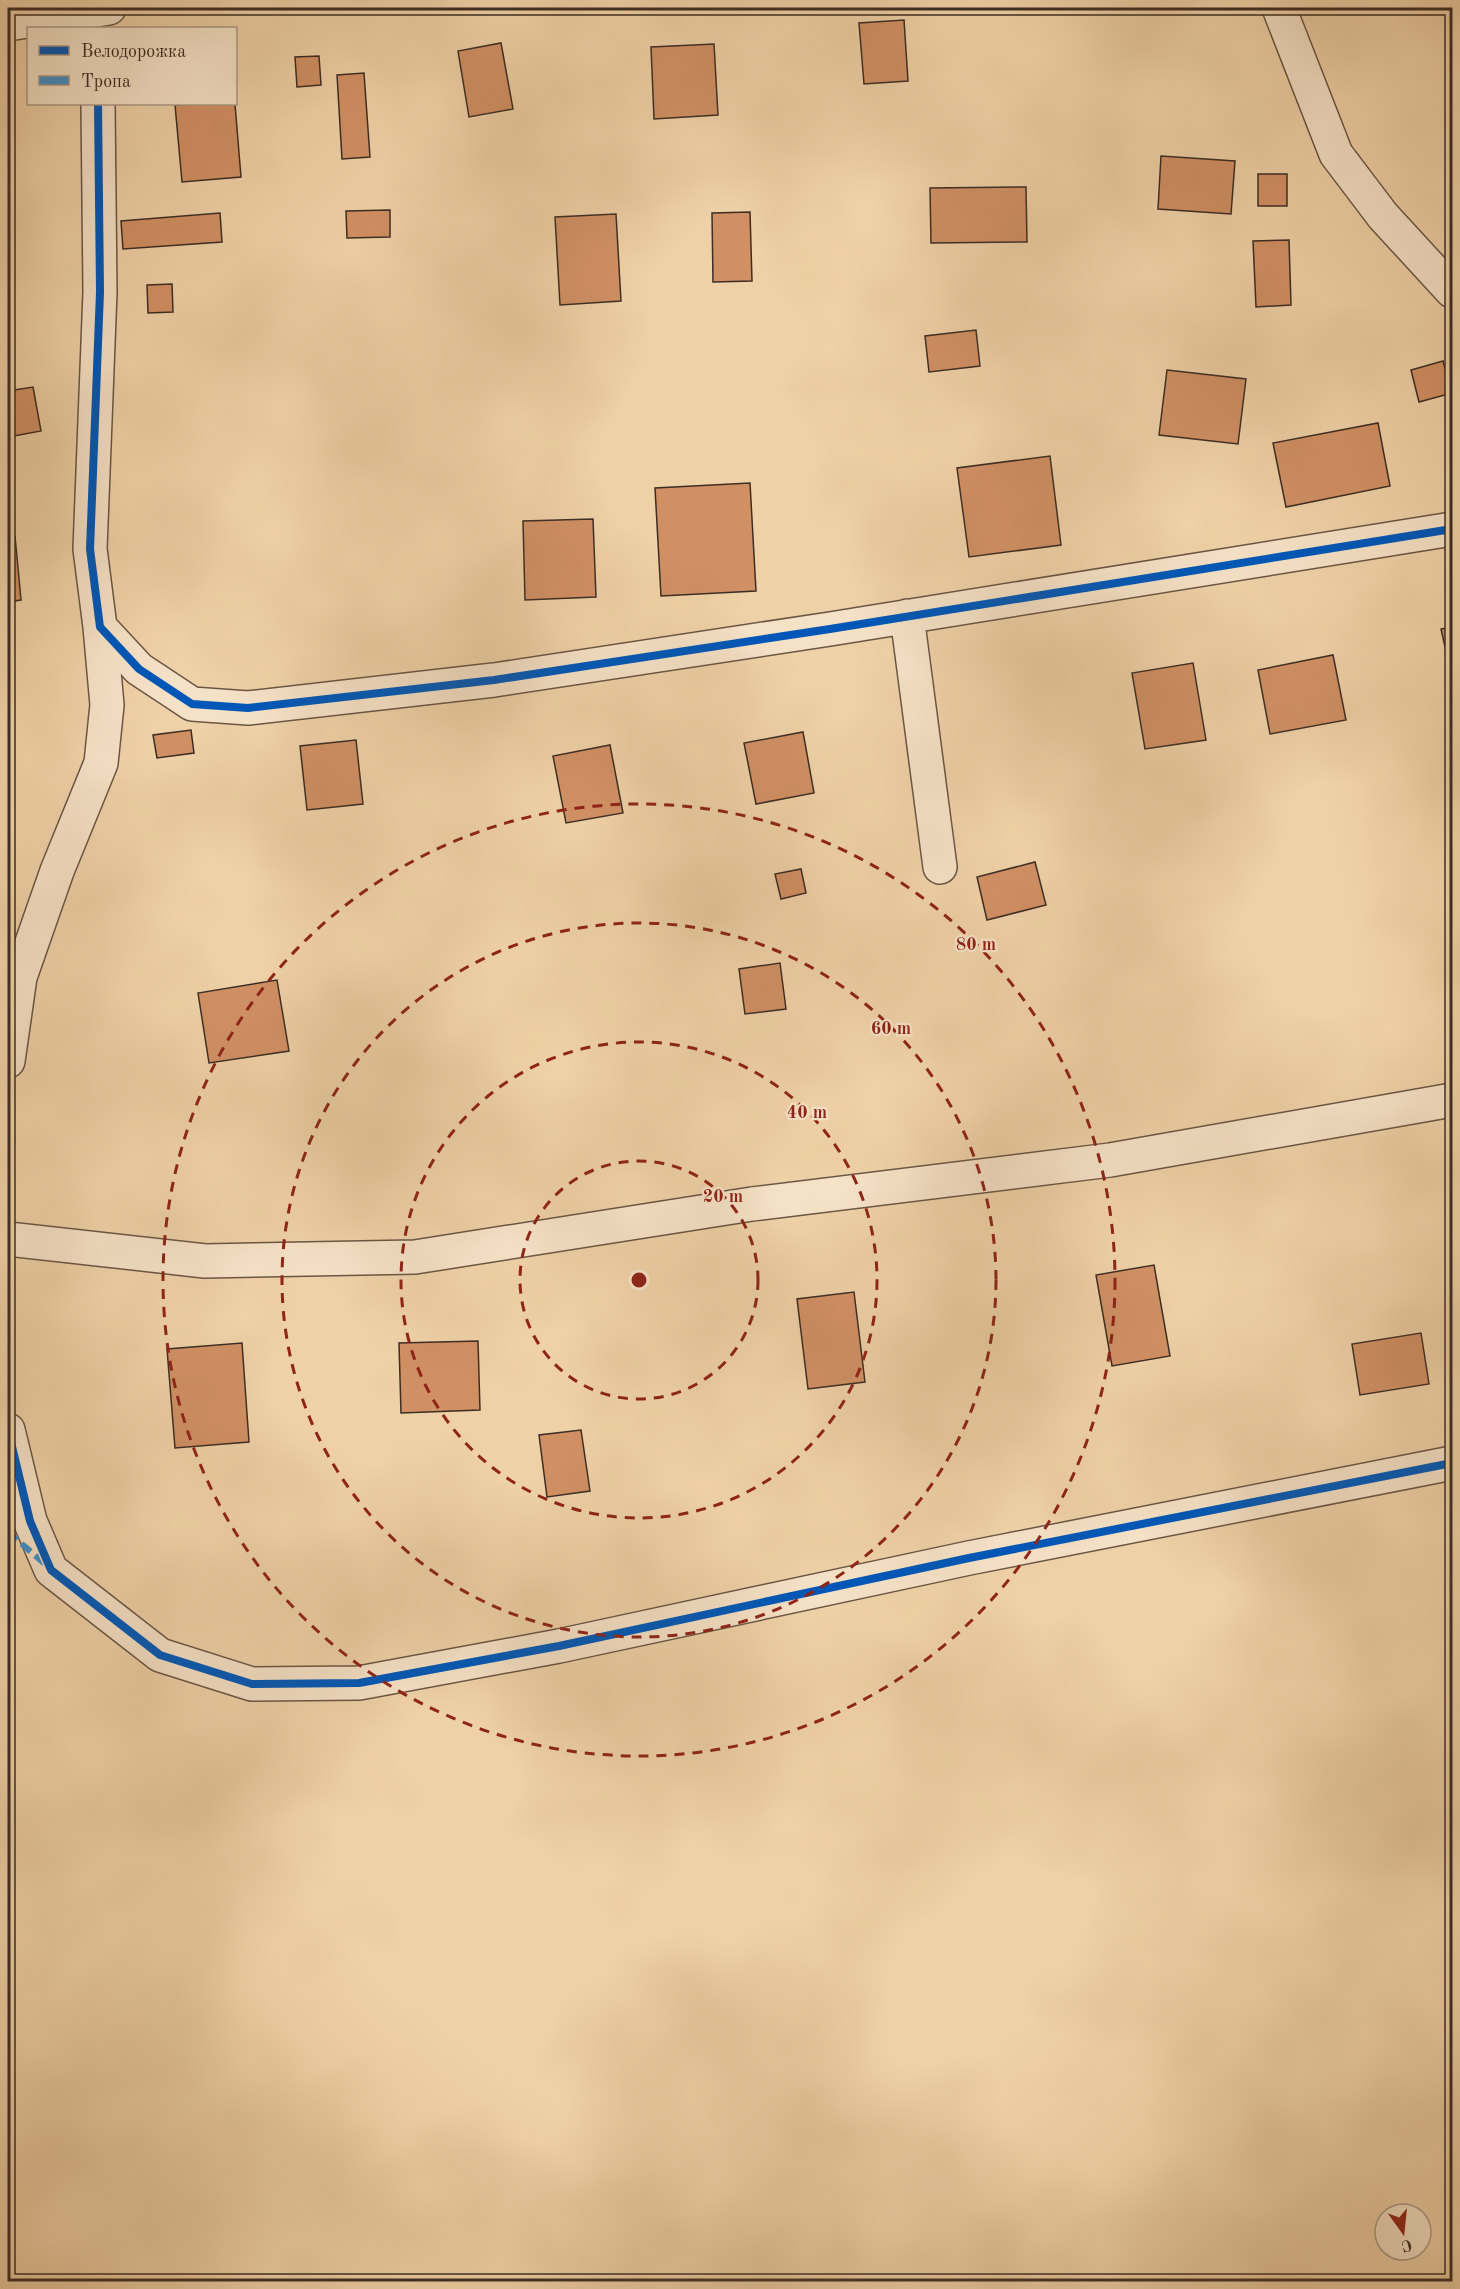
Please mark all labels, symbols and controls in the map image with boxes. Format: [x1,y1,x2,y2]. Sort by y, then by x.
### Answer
legend [27,27,237,105]
text: Велодорожка [81,43,186,61]
text: Тропа [81,73,131,91]
text: 80 m [956,936,996,954]
text: 60 m [871,1020,911,1038]
text: 40 m [787,1104,827,1122]
text: 20 m [703,1188,743,1206]
centre of rings [629,1270,649,1290]
north arrow [1373,2202,1433,2262]
text: С [1399,2235,1414,2254]

